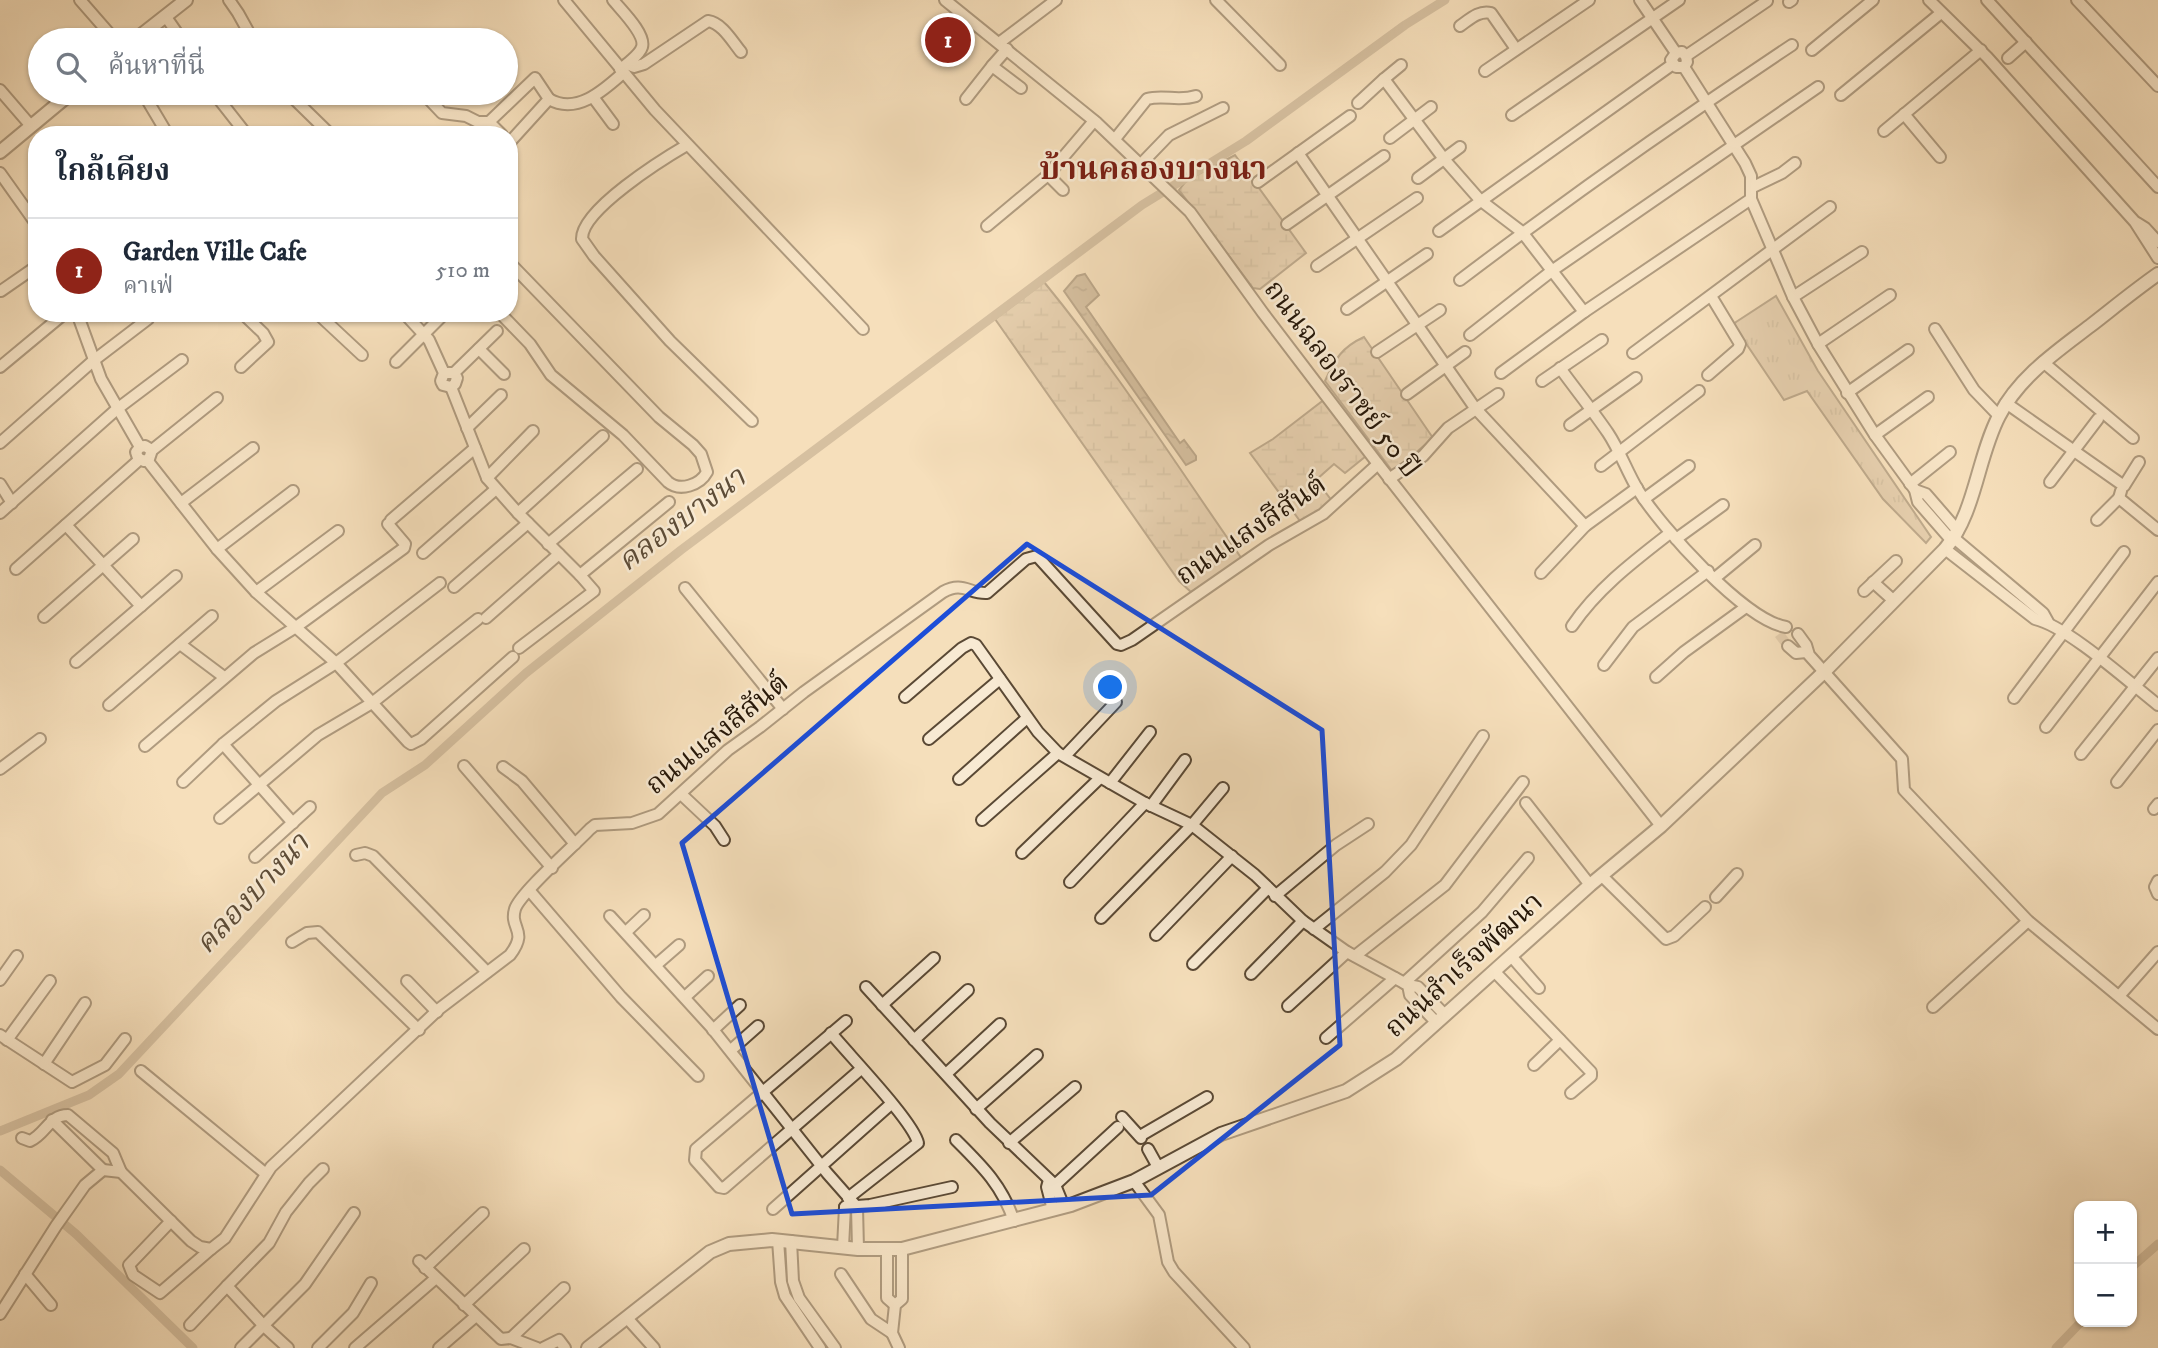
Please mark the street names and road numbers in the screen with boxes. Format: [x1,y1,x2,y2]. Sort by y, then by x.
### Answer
street label: ถนนฉลองราชย์ 50 ปี [1256,273,1428,485]
street label: ถนนแสงสีสันต์ [1169,467,1333,593]
street label: ถนนแสงสีสันต์ [638,666,796,802]
street label: ถนนสำเร็จพัฒนา [1377,885,1551,1045]

